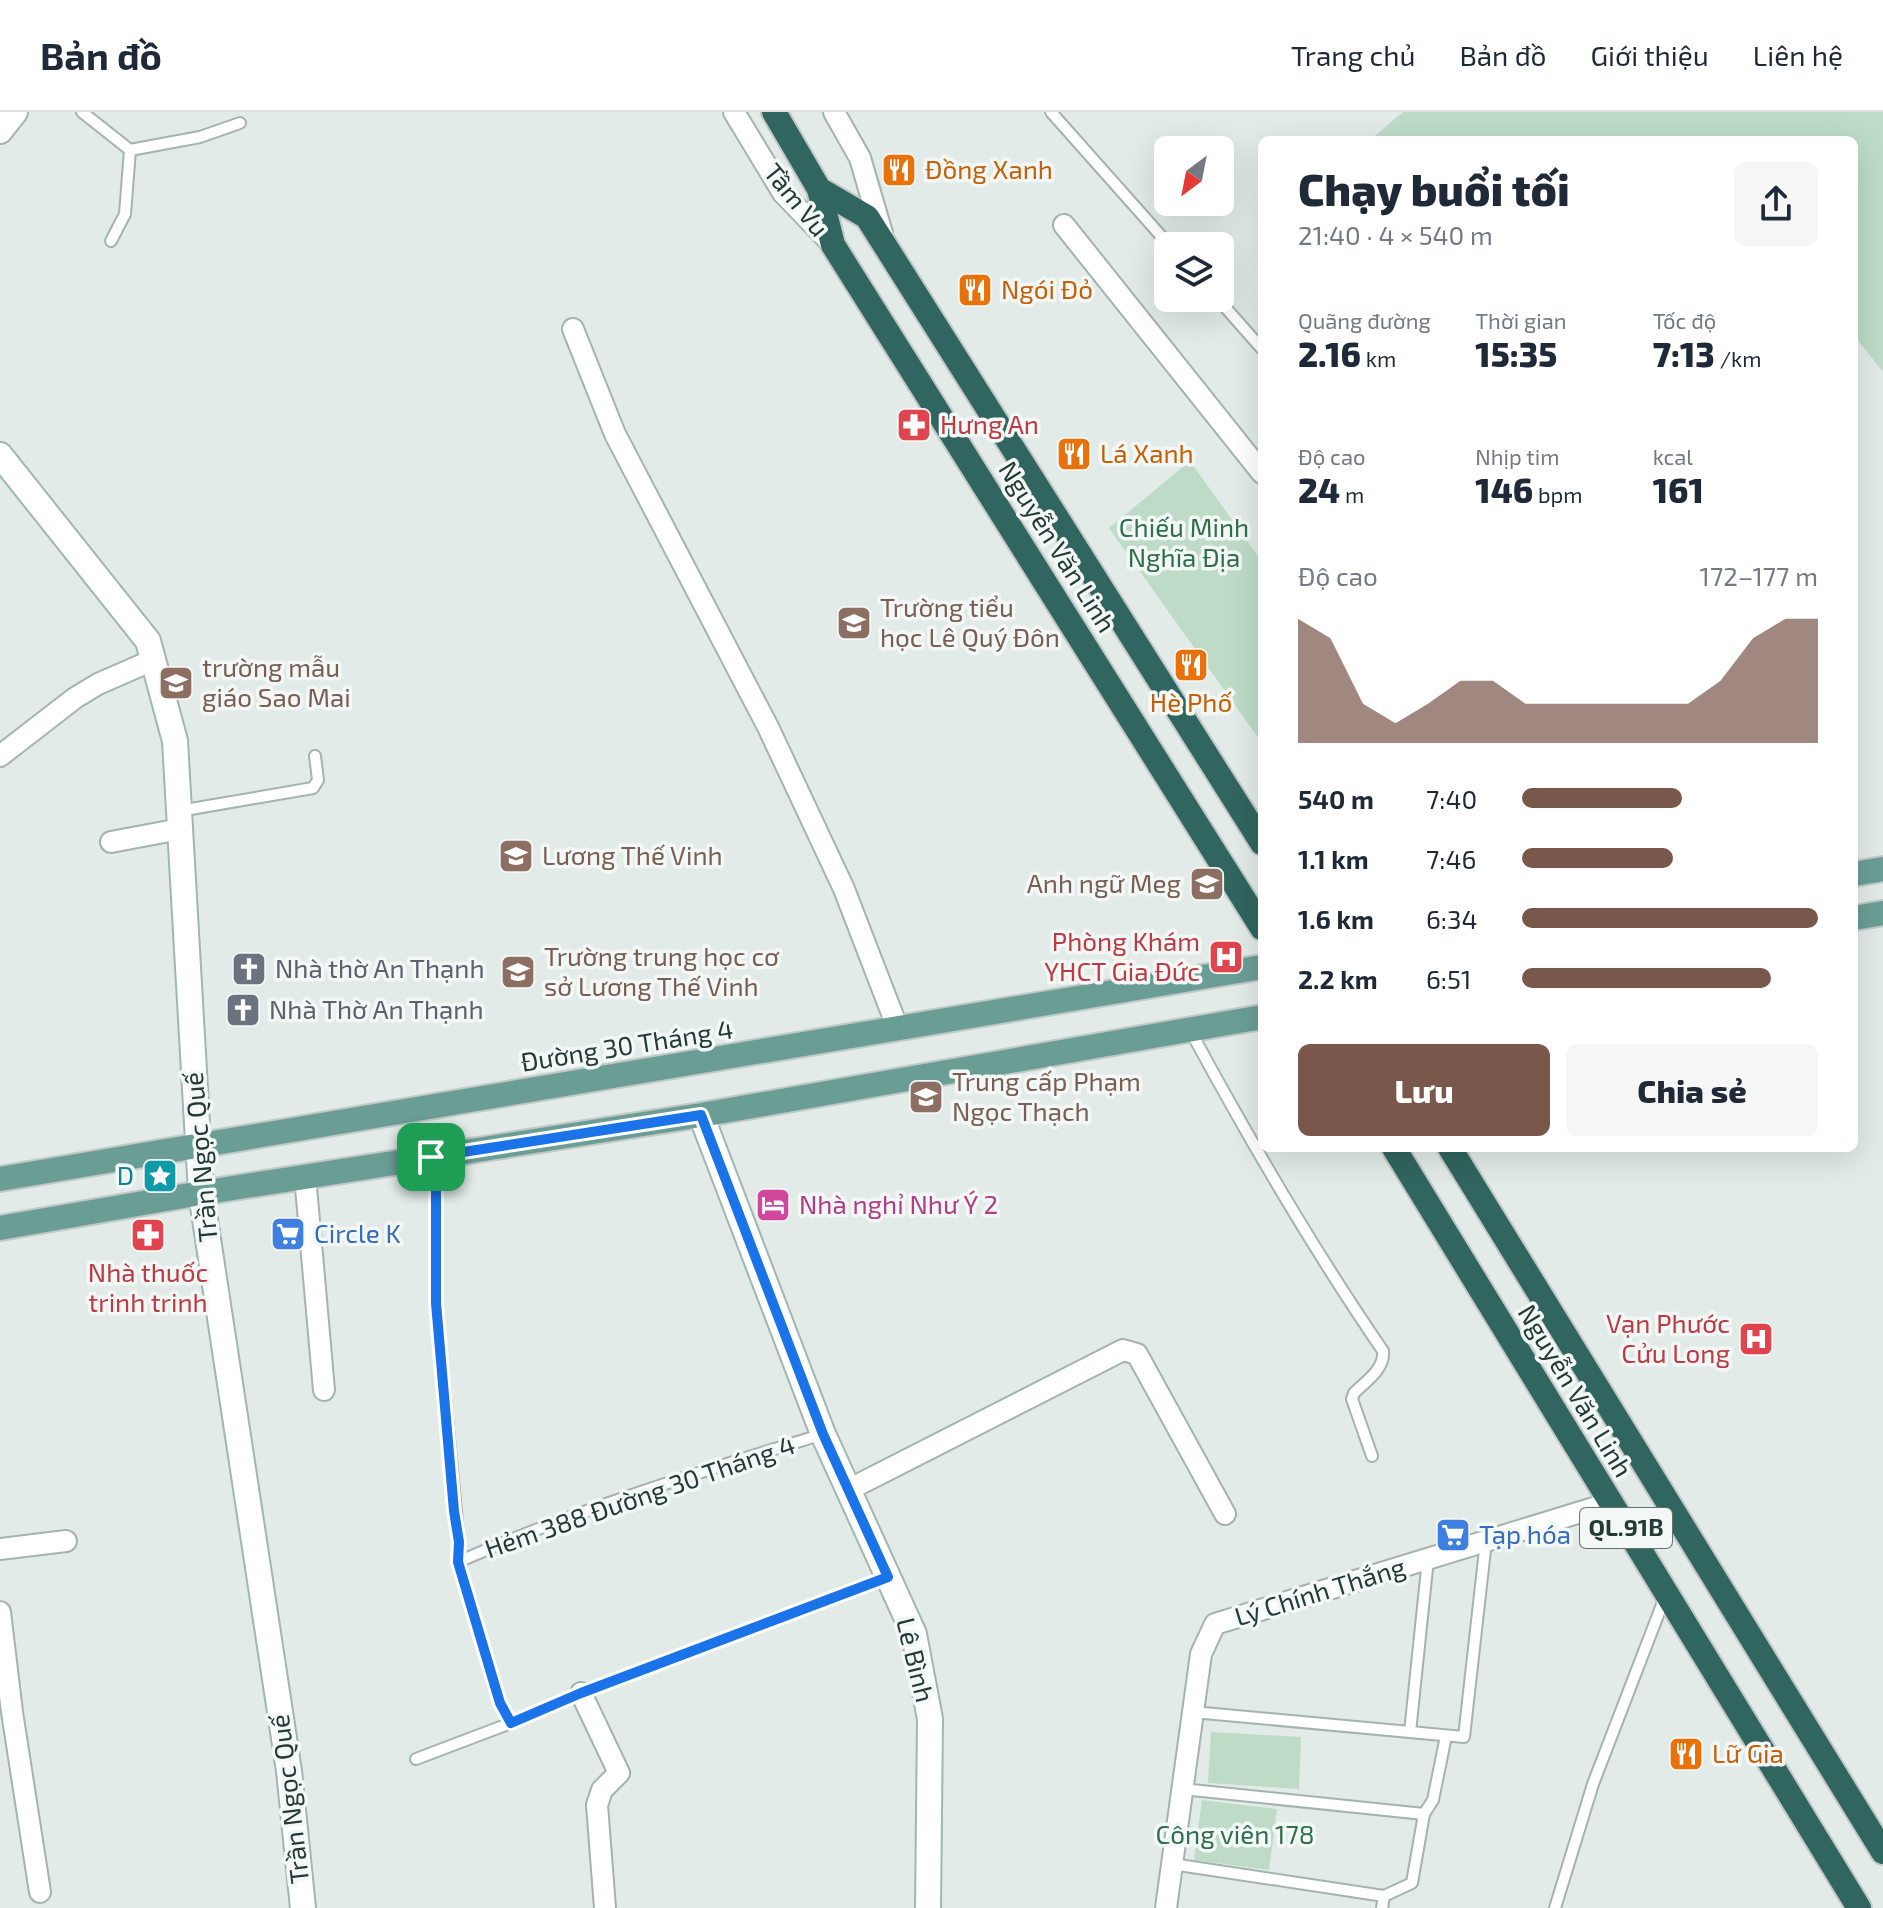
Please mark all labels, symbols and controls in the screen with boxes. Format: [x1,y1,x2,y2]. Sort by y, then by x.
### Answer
text: Bản đồ [40,32,162,78]
text: Trang chủ [1291,38,1415,72]
text: Bản đồ [1459,38,1546,72]
text: Giới thiệu [1590,38,1709,72]
text: Liên hệ [1753,38,1843,72]
north arrow [1154,136,1234,216]
map controls [1154,136,1234,312]
restaurant icon: Đồng Xanh [880,151,918,189]
place label: Đồng Xanh [925,153,1053,184]
street label: Tầm Vu [758,156,836,242]
text: Chạy buổi tối [1298,162,1570,215]
button: share [1734,162,1818,246]
text: 21:40 · 4 × 540 m [1298,219,1493,250]
button: layers [1154,232,1234,312]
restaurant icon: Ngói Đỏ [956,271,994,309]
place label: Ngói Đỏ [1001,273,1093,304]
text: Quãng đường [1298,307,1431,333]
text: Thời gian [1475,307,1567,333]
text: Tốc độ [1653,307,1716,333]
text: 2.16 [1298,333,1361,374]
text: 15:35 [1475,333,1557,374]
text: 7:13 [1653,333,1715,374]
text: km [1361,345,1396,371]
text: /km [1715,345,1762,371]
pharmacy icon: Hưng An [895,406,933,444]
place label: Hưng An [940,408,1039,439]
restaurant icon: Lá Xanh [1055,435,1093,473]
place label: Lá Xanh [1100,437,1194,468]
text: Độ cao [1298,443,1365,469]
text: Nhịp tim [1475,443,1559,469]
text: kcal [1653,443,1693,469]
street label: Nguyễn Văn Linh [993,455,1123,637]
text: 24 [1298,469,1340,510]
text: 146 [1475,469,1533,510]
text: 161 [1653,469,1704,510]
text: m [1340,481,1364,507]
text: bpm [1533,481,1583,507]
park label: Chiếu Minh Nghĩa Địa [1119,511,1249,572]
text: Độ cao [1298,560,1378,591]
text: 172–177 m [1700,560,1818,591]
place label: Trường tiểu học Lê Quý Đôn [880,591,1060,652]
school or university icon: Trường tiểu học Lê Quý Đôn [835,604,873,642]
restaurant icon: Hè Phố [1172,646,1210,684]
place label: trường mẫu giáo Sao Mai [202,651,351,712]
school or university icon: trường mẫu giáo Sao Mai [157,664,195,702]
place label: Hè Phố [1150,686,1232,717]
text: 540 m [1298,783,1374,814]
text: 7:40 [1426,783,1477,814]
school or university icon: Lương Thế Vinh [497,837,535,875]
place label: Lương Thế Vinh [542,839,723,870]
text: 1.1 km [1298,843,1369,874]
text: 7:46 [1426,843,1476,874]
school or university icon: Anh ngữ Meg [1188,865,1226,903]
place label: Anh ngữ Meg [1027,867,1181,898]
text: 1.6 km [1298,903,1374,934]
text: 6:34 [1426,903,1477,934]
place label: Phòng Khám YHCT Gia Đức [1044,925,1200,986]
hospital icon: Phòng Khám YHCT Gia Đức [1207,938,1245,976]
place label: Trường trung học cơ sở Lương Thế Vinh [544,940,780,1001]
church icon: Nhà thờ An Thạnh [230,950,268,988]
place label: Nhà thờ An Thạnh [275,952,484,983]
school or university icon: Trường trung học cơ sở Lương Thế Vinh [499,953,537,991]
text: 2.2 km [1298,963,1378,994]
text: 6:51 [1426,963,1471,994]
church icon: Nhà Thờ An Thạnh [224,991,262,1029]
place label: Nhà Thờ An Thạnh [269,993,484,1024]
street label: Đường 30 Tháng 4 [518,1012,735,1077]
button: Lưu [1298,1044,1550,1136]
button: Chia sẻ [1566,1044,1818,1136]
place label: Trung cấp Phạm Ngọc Thạch [952,1065,1141,1126]
street label: Trần Ngọc Quế [177,1071,222,1243]
school or university icon: Trung cấp Phạm Ngọc Thạch [907,1078,945,1116]
pin [397,1123,465,1191]
icon: arrive [409,1135,453,1179]
place icon: D [141,1157,179,1195]
place label: D [117,1159,134,1190]
hotel icon: Nhà nghỉ Như Ý 2 [754,1186,792,1224]
place label: Nhà nghỉ Như Ý 2 [799,1188,998,1219]
supermarket icon: Circle K [269,1215,307,1253]
pharmacy icon: Nhà thuốc trinh trinh [129,1216,167,1254]
place label: Circle K [314,1217,401,1248]
place label: Nhà thuốc trinh trinh [88,1256,208,1317]
street label: Nguyễn Văn Linh [1513,1298,1640,1482]
place label: Vạn Phước Cửu Long [1606,1307,1730,1368]
hospital icon: Vạn Phước Cửu Long [1737,1320,1775,1358]
street label: Hẻm 388 Đường 30 Tháng 4 [480,1428,799,1563]
road number: QL.91B [1580,1508,1672,1548]
supermarket icon: Tạp hóa [1434,1516,1472,1554]
place label: Tạp hóa [1479,1518,1571,1549]
street label: Lý Chính Thắng [1231,1550,1408,1631]
street label: Lê Bình [891,1614,942,1705]
street label: Trần Ngọc Quế [263,1713,314,1886]
restaurant icon: Lữ Gia [1667,1735,1705,1773]
place label: Lữ Gia [1712,1737,1784,1768]
park label: Công viên 178 [1156,1818,1314,1849]

